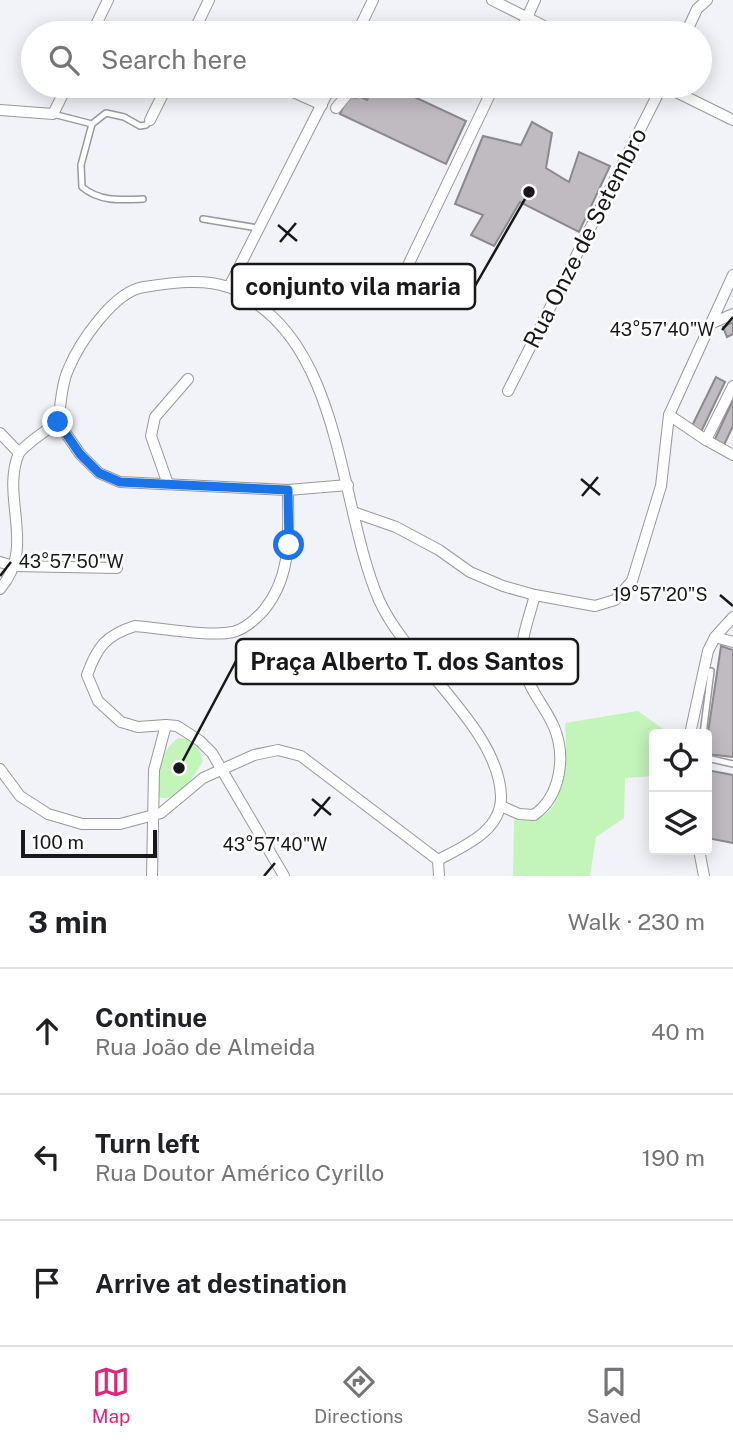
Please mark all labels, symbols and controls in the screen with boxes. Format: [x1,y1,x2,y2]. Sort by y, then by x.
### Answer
search box [21,21,712,98]
icon: search [45,41,83,79]
text: Search here [101,44,247,75]
street label: Rua Onze de Setembro [517,123,652,352]
callout: conjunto vila maria [232,264,475,309]
text: conjunto vila maria [245,272,461,300]
text: 43°57'40"W [610,319,714,340]
route end [42,406,73,437]
route start [273,529,304,560]
text: 43°57'50"W [18,551,124,572]
text: 19°57'20"S [612,584,708,605]
callout: Praça Alberto T. dos Santos [236,639,578,684]
text: Praça Alberto T. dos Santos [250,647,564,676]
map controls [649,729,712,855]
button: locate [649,729,712,792]
button: layers [649,792,712,855]
scale bar [21,827,158,859]
text: 100 m [32,831,84,853]
text: 43°57'40"W [223,834,327,855]
text: 3 min [28,904,107,940]
text: Walk · 230 m [568,908,705,935]
text: Continue [95,1002,207,1033]
icon: ahead [28,1012,66,1050]
text: 40 m [651,1018,705,1045]
text: Rua João de Almeida [95,1033,315,1060]
text: Turn left [95,1128,200,1159]
icon: left [28,1138,66,1176]
text: 190 m [642,1144,705,1171]
text: Rua Doutor Américo Cyrillo [95,1159,384,1186]
icon: arrive [28,1264,66,1302]
text: Arrive at destination [95,1268,347,1299]
tab: Map [92,1363,130,1427]
tab: Directions [314,1363,403,1427]
tab: Saved [587,1363,641,1427]

